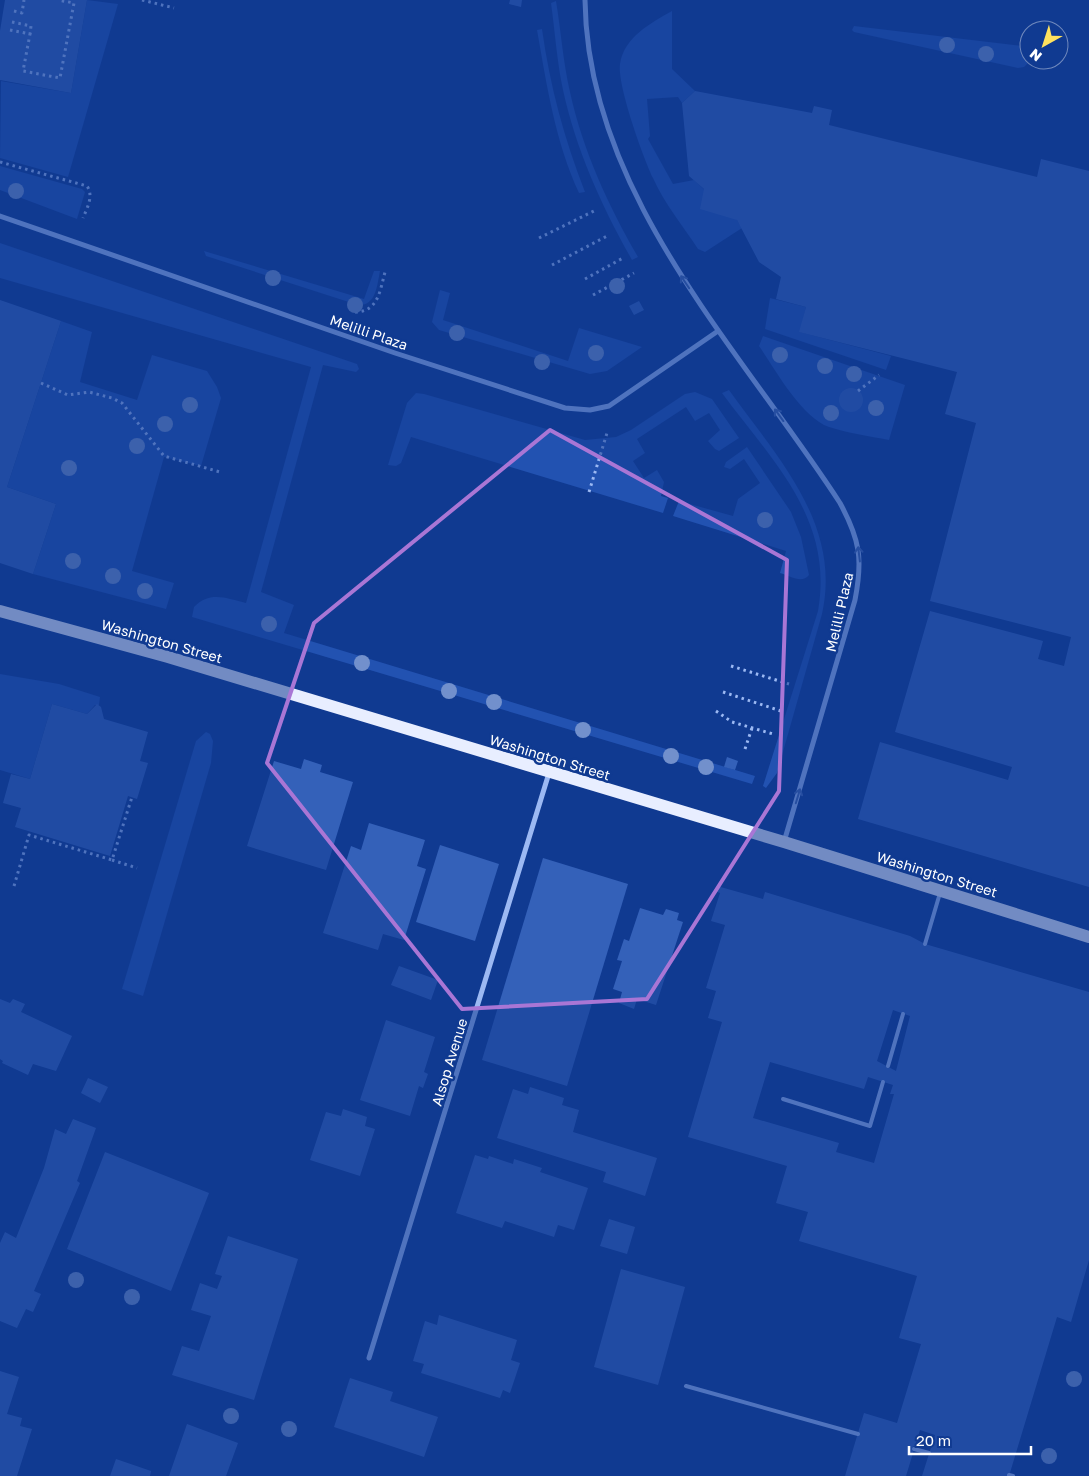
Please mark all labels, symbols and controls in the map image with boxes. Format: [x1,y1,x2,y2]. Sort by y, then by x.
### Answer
north arrow [1019,20,1069,70]
text: N [1026,46,1045,65]
one-way arrow [680,275,691,289]
street label: Melilli Plaza [328,311,410,353]
one-way arrow [773,409,784,422]
one-way arrow [854,547,864,563]
street label: Melilli Plaza [822,571,856,653]
street label: Washington Street [99,616,225,666]
street label: Washington Street [488,731,612,783]
one-way arrow [794,788,804,804]
street label: Washington Street [875,848,999,900]
street label: Alsop Avenue [428,1016,470,1108]
scale bar [909,1424,1032,1456]
text: 20 m [916,1431,951,1449]

